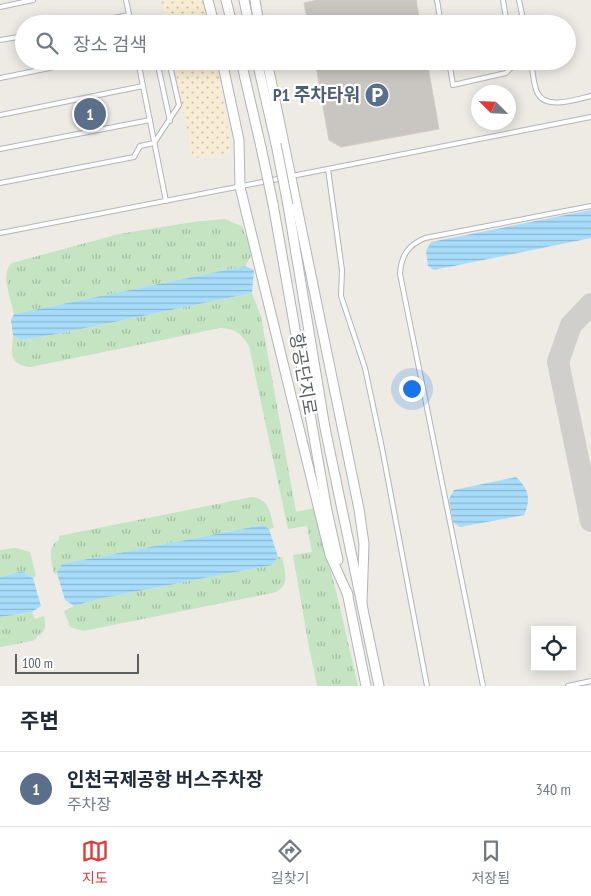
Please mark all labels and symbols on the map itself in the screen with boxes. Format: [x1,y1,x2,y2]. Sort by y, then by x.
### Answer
parking icon: P1 주차타워 [364,82,390,108]
place label: P1 주차타워 [273,83,360,106]
north arrow [471,85,516,130]
pin: 1 [74,95,106,133]
street label: 항공단지로 [285,331,322,417]
your location [399,376,425,402]
scale bar [15,651,139,674]

